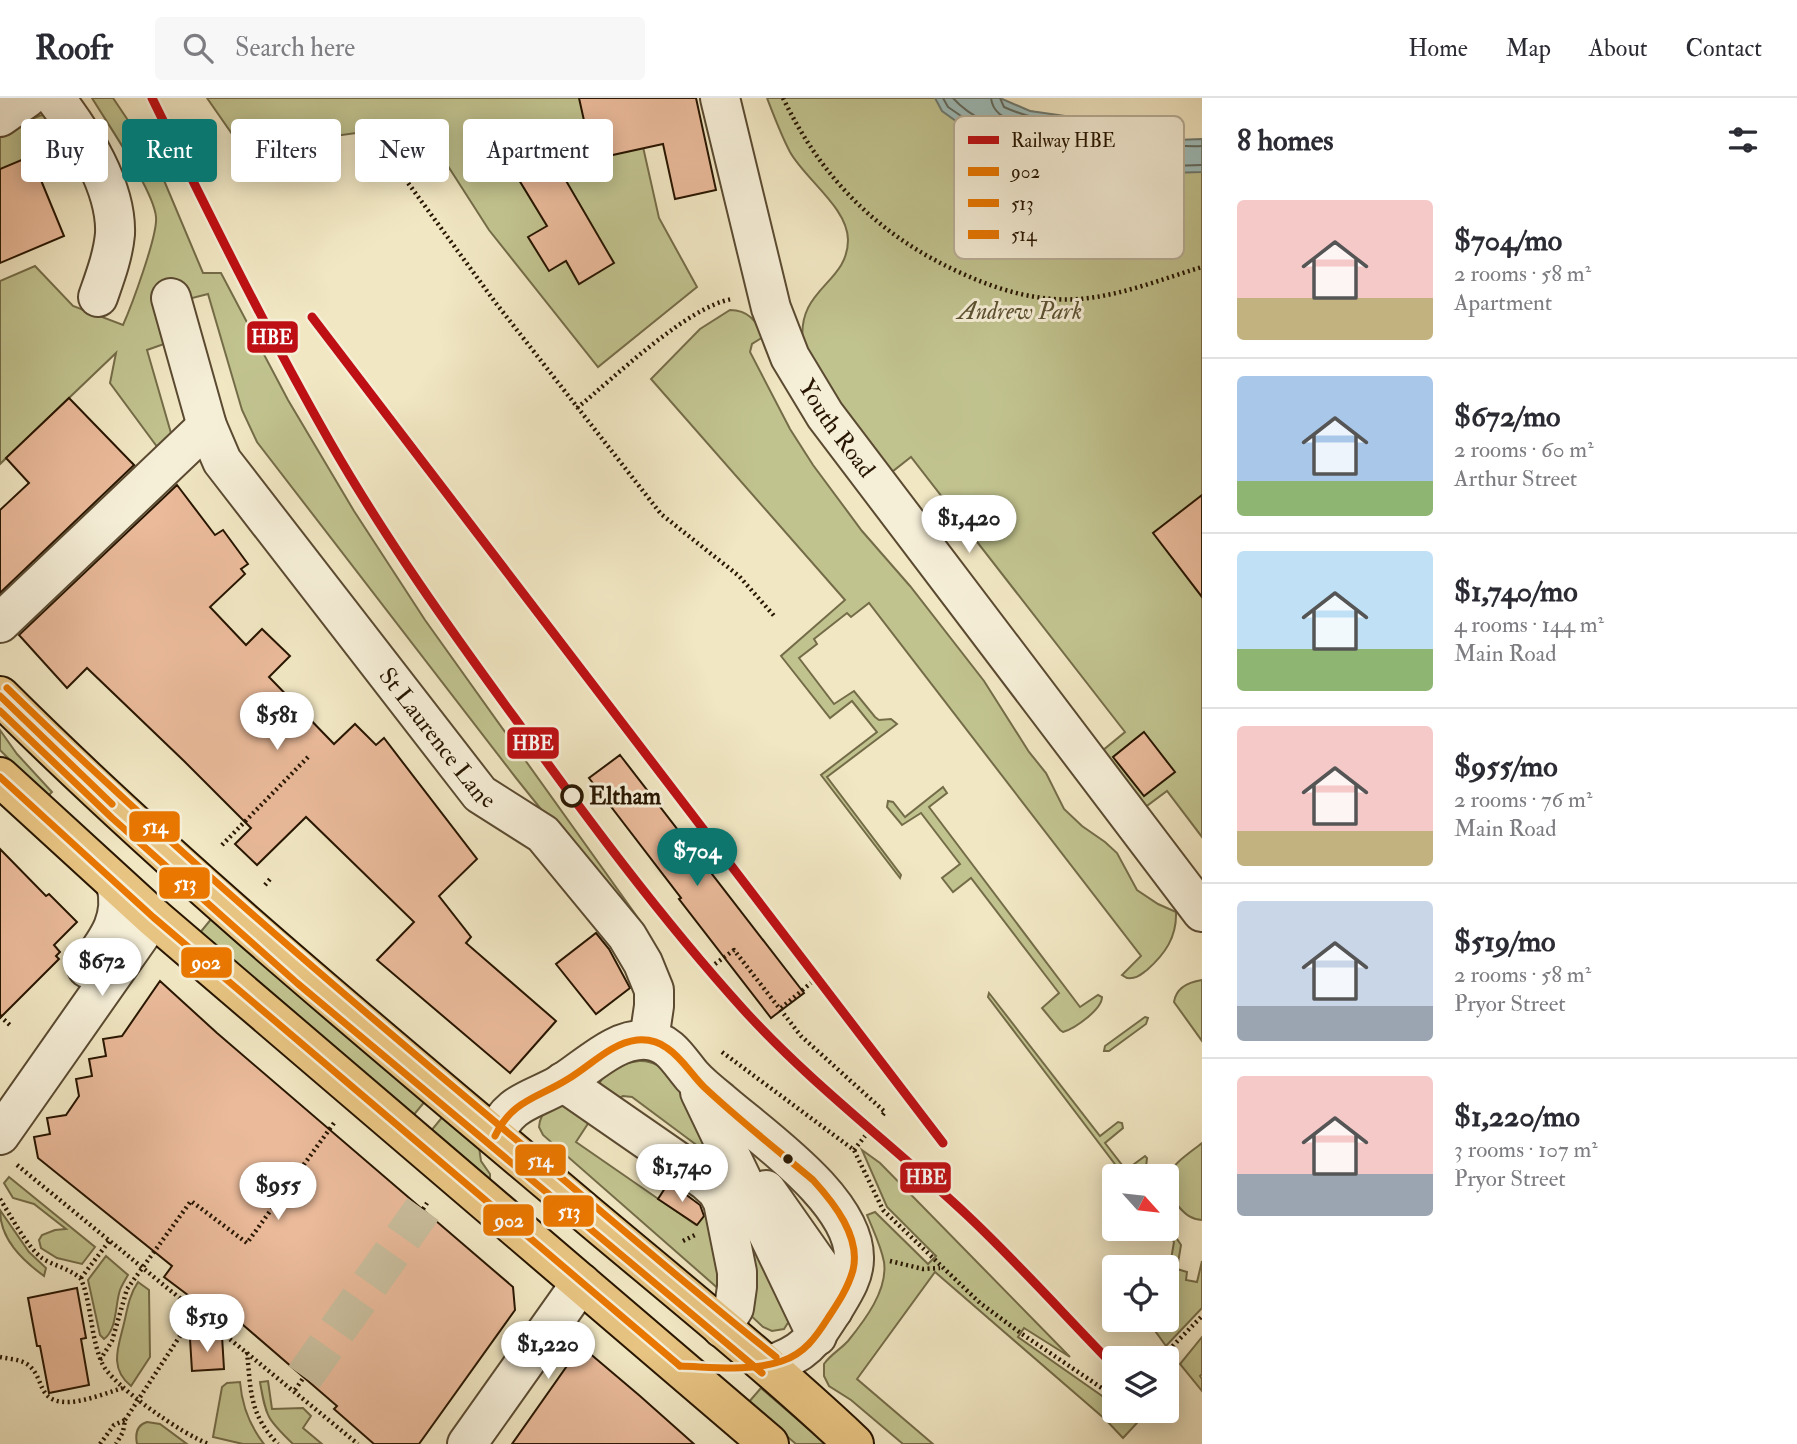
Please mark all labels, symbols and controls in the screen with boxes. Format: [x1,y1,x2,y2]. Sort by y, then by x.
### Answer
search box [155,17,645,80]
text: Roofr [35,28,113,69]
icon: search [179,29,217,67]
text: Search here [235,32,355,64]
text: Home [1408,33,1468,64]
text: Map [1506,33,1551,64]
text: About [1589,33,1648,64]
text: Contact [1686,33,1762,64]
legend [954,116,1184,259]
chip: Buy [21,119,108,182]
chip: Rent [122,119,217,182]
chip: Filters [231,119,341,182]
chip: New [355,119,449,182]
chip: Apartment [463,119,613,182]
icon: filters [1724,121,1762,159]
text: 8 homes [1237,122,1334,159]
text: Railway HBE [1011,129,1116,153]
text: 902 [1009,160,1040,184]
text: 513 [1011,192,1033,216]
text: $704/mo [1454,222,1562,259]
text: 514 [1011,223,1037,247]
icon: home [1293,228,1377,312]
text: 2 rooms · 58 m² [1454,259,1591,288]
text: Apartment [1454,288,1552,317]
park label: Andrew Park [955,296,1082,327]
line badge: HBE [246,320,299,354]
text: HBE [251,326,293,350]
street label: Youth Road [791,373,882,484]
text: $672/mo [1454,398,1560,435]
icon: home [1293,404,1377,488]
text: 2 rooms · 60 m² [1454,435,1594,464]
text: Arthur Street [1454,464,1577,493]
pin: $1,420 [912,496,1026,555]
text: $1,420 [937,503,1001,532]
text: $1,740/mo [1454,573,1578,610]
icon: home [1293,579,1377,663]
text: 4 rooms · 144 m² [1454,610,1604,639]
text: Main Road [1454,639,1556,668]
street label: St Laurence Lane [372,661,501,815]
pin: $581 [236,692,318,752]
text: $581 [256,700,298,729]
line badge: HBE [506,726,560,760]
text: HBE [512,732,554,756]
text: $955/mo [1454,748,1558,785]
icon: home [1293,754,1377,838]
place label: Eltham [589,781,662,812]
marker: Eltham [561,785,583,807]
text: 2 rooms · 76 m² [1454,785,1592,814]
line badge: 514 [128,810,181,843]
text: Main Road [1454,814,1556,843]
text: 514 [142,815,169,839]
pin: $704 [656,828,738,888]
text: $704 [673,836,721,865]
line badge: 513 [158,866,211,900]
text: 513 [174,872,196,896]
text: $519/mo [1454,923,1556,960]
icon: home [1293,929,1377,1013]
pin: $672 [61,939,143,998]
text: $672 [79,946,125,975]
line badge: 902 [180,946,233,979]
text: 902 [189,951,221,975]
text: 2 rooms · 58 m² [1454,960,1591,989]
text: Pryor Street [1454,989,1566,1018]
text: $1,220/mo [1454,1098,1580,1135]
icon: home [1293,1104,1377,1188]
text: 3 rooms · 107 m² [1454,1135,1598,1164]
line badge: 514 [514,1143,567,1177]
pin: $1,740 [625,1144,739,1204]
text: 514 [527,1149,554,1173]
text: $1,740 [652,1152,712,1181]
unlabelled marker [781,1152,795,1166]
line badge: HBE [899,1161,952,1194]
pin: $955 [237,1162,319,1222]
north arrow [1102,1164,1180,1241]
map controls [1102,1164,1179,1423]
text: Pryor Street [1454,1164,1566,1193]
text: HBE [905,1166,947,1190]
text: $955 [255,1170,301,1199]
line badge: 513 [542,1194,595,1228]
text: 513 [558,1200,580,1224]
line badge: 902 [482,1203,535,1237]
text: 902 [492,1209,524,1233]
button: locate [1102,1255,1179,1332]
pin: $519 [166,1294,248,1354]
text: $519 [185,1302,229,1331]
pin: $1,220 [491,1322,605,1381]
text: $1,220 [517,1329,579,1358]
button: layers [1102,1346,1179,1423]

